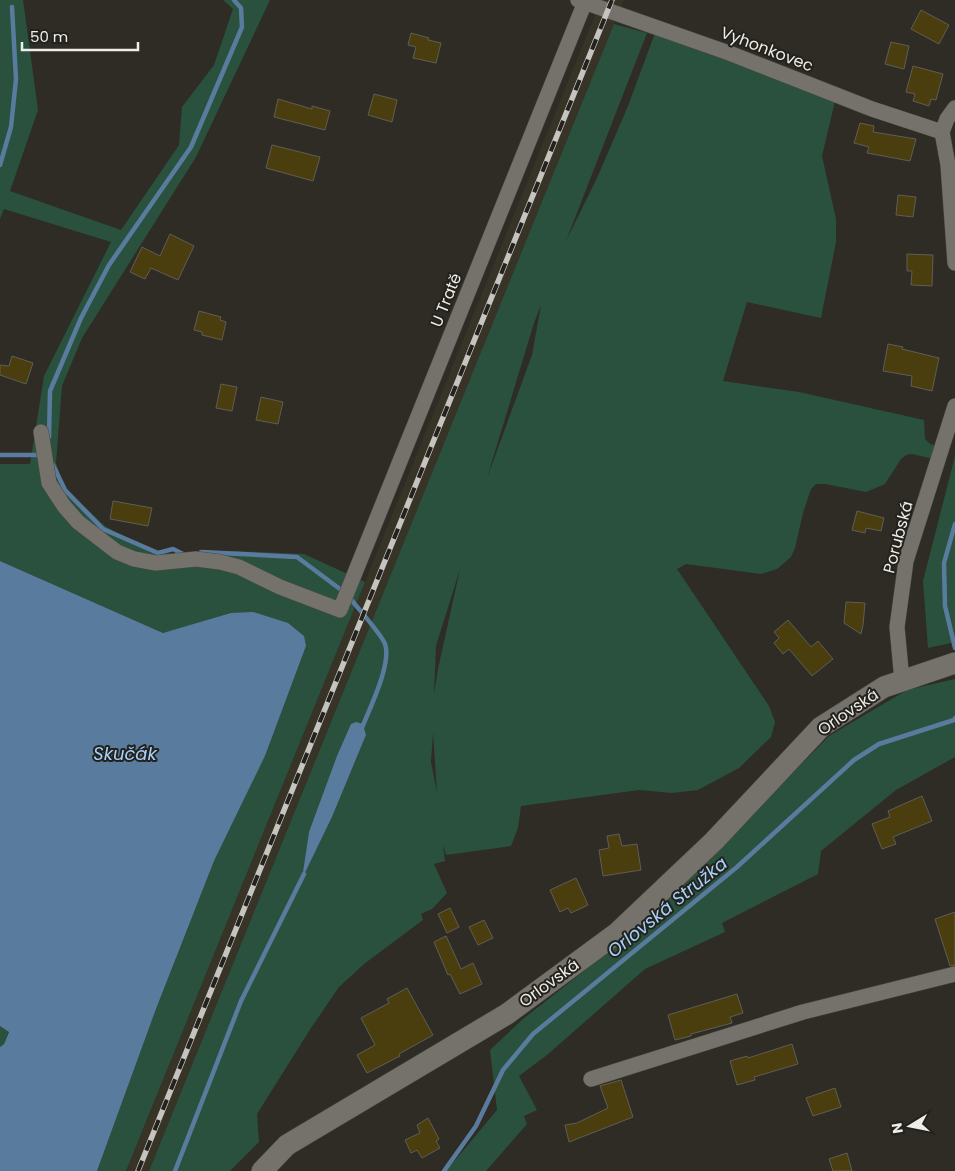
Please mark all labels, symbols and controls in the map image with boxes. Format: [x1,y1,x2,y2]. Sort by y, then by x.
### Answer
scale bar [22,20,139,52]
street label: Vyhonkovec [717,21,817,77]
text: 50 m [30,26,68,47]
street label: U Tratě [425,270,467,330]
street label: Porubská [877,498,919,576]
street label: Orlovská [813,683,883,741]
water label: Skučák [93,741,158,766]
water label: Orlovská Stružka [602,851,732,963]
street label: Orlovská [514,953,584,1013]
north arrow [885,1101,935,1151]
text: N [886,1121,908,1135]

